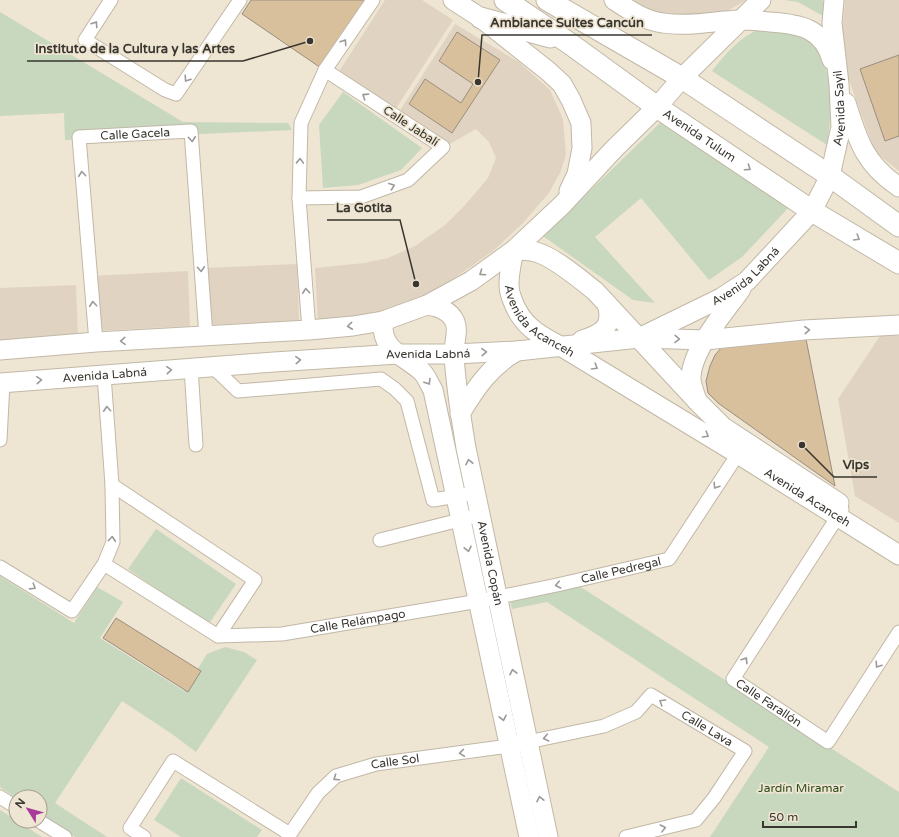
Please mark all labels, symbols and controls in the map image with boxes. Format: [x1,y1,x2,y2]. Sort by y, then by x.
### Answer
callout: Ambiance Suites Cancún [482,10,652,35]
text: Ambiance Suites Cancún [490,15,644,31]
one-way arrow [90,21,98,28]
callout: Instituto de la Cultura y las Artes [27,36,243,61]
one-way arrow [339,40,346,47]
text: Instituto de la Cultura y las Artes [35,41,235,57]
street label: Avenida Sayil [830,70,848,147]
one-way arrow [184,75,192,82]
one-way arrow [362,94,369,101]
street label: Calle Jabalí [381,103,441,149]
street label: Avenida Tulum [660,106,738,165]
street label: Calle Gacela [100,125,170,143]
one-way arrow [187,136,196,142]
one-way arrow [295,158,304,164]
one-way arrow [743,163,750,170]
one-way arrow [78,171,87,177]
one-way arrow [388,182,395,190]
callout: La Gotita [327,195,400,220]
text: La Gotita [336,200,392,216]
one-way arrow [853,233,860,240]
street label: Avenida Labná [709,244,782,308]
one-way arrow [196,266,205,272]
one-way arrow [480,268,487,275]
street label: Avenida Acanceh [502,284,577,360]
one-way arrow [302,288,311,294]
one-way arrow [88,301,97,307]
one-way arrow [347,321,353,330]
one-way arrow [804,325,810,334]
one-way arrow [674,335,680,343]
one-way arrow [120,336,126,345]
street label: Avenida Labná [385,346,471,362]
one-way arrow [481,348,487,357]
one-way arrow [295,356,301,365]
one-way arrow [591,362,598,370]
street label: Avenida Labná [62,365,147,385]
one-way arrow [165,366,172,375]
one-way arrow [36,376,42,385]
one-way arrow [424,378,431,385]
one-way arrow [102,406,111,412]
one-way arrow [702,430,709,437]
callout: Vips [834,452,877,477]
text: Vips [843,457,869,473]
one-way arrow [465,459,473,465]
street label: Avenida Acanceh [762,465,853,530]
one-way arrow [714,482,721,489]
street label: Avenida Copán [474,519,506,607]
one-way arrow [107,536,116,542]
one-way arrow [464,546,472,552]
street label: Calle Pedregal [579,554,662,586]
one-way arrow [555,580,561,588]
one-way arrow [29,582,36,590]
street label: Calle Relámpago [309,606,407,636]
one-way arrow [740,658,747,665]
one-way arrow [875,661,883,668]
one-way arrow [510,669,518,675]
street label: Calle Farallón [733,676,804,730]
one-way arrow [659,699,666,706]
street label: Calle Lava [679,708,735,749]
one-way arrow [498,715,506,721]
one-way arrow [543,733,549,741]
one-way arrow [459,748,465,757]
street label: Calle Sol [369,751,420,772]
one-way arrow [333,774,340,781]
park label: Jardín Miramar [758,781,844,795]
north arrow [8,789,48,829]
text: N [13,796,28,811]
one-way arrow [536,796,545,802]
scale bar [763,803,856,829]
text: 50 m [769,810,798,824]
one-way arrow [660,824,667,832]

